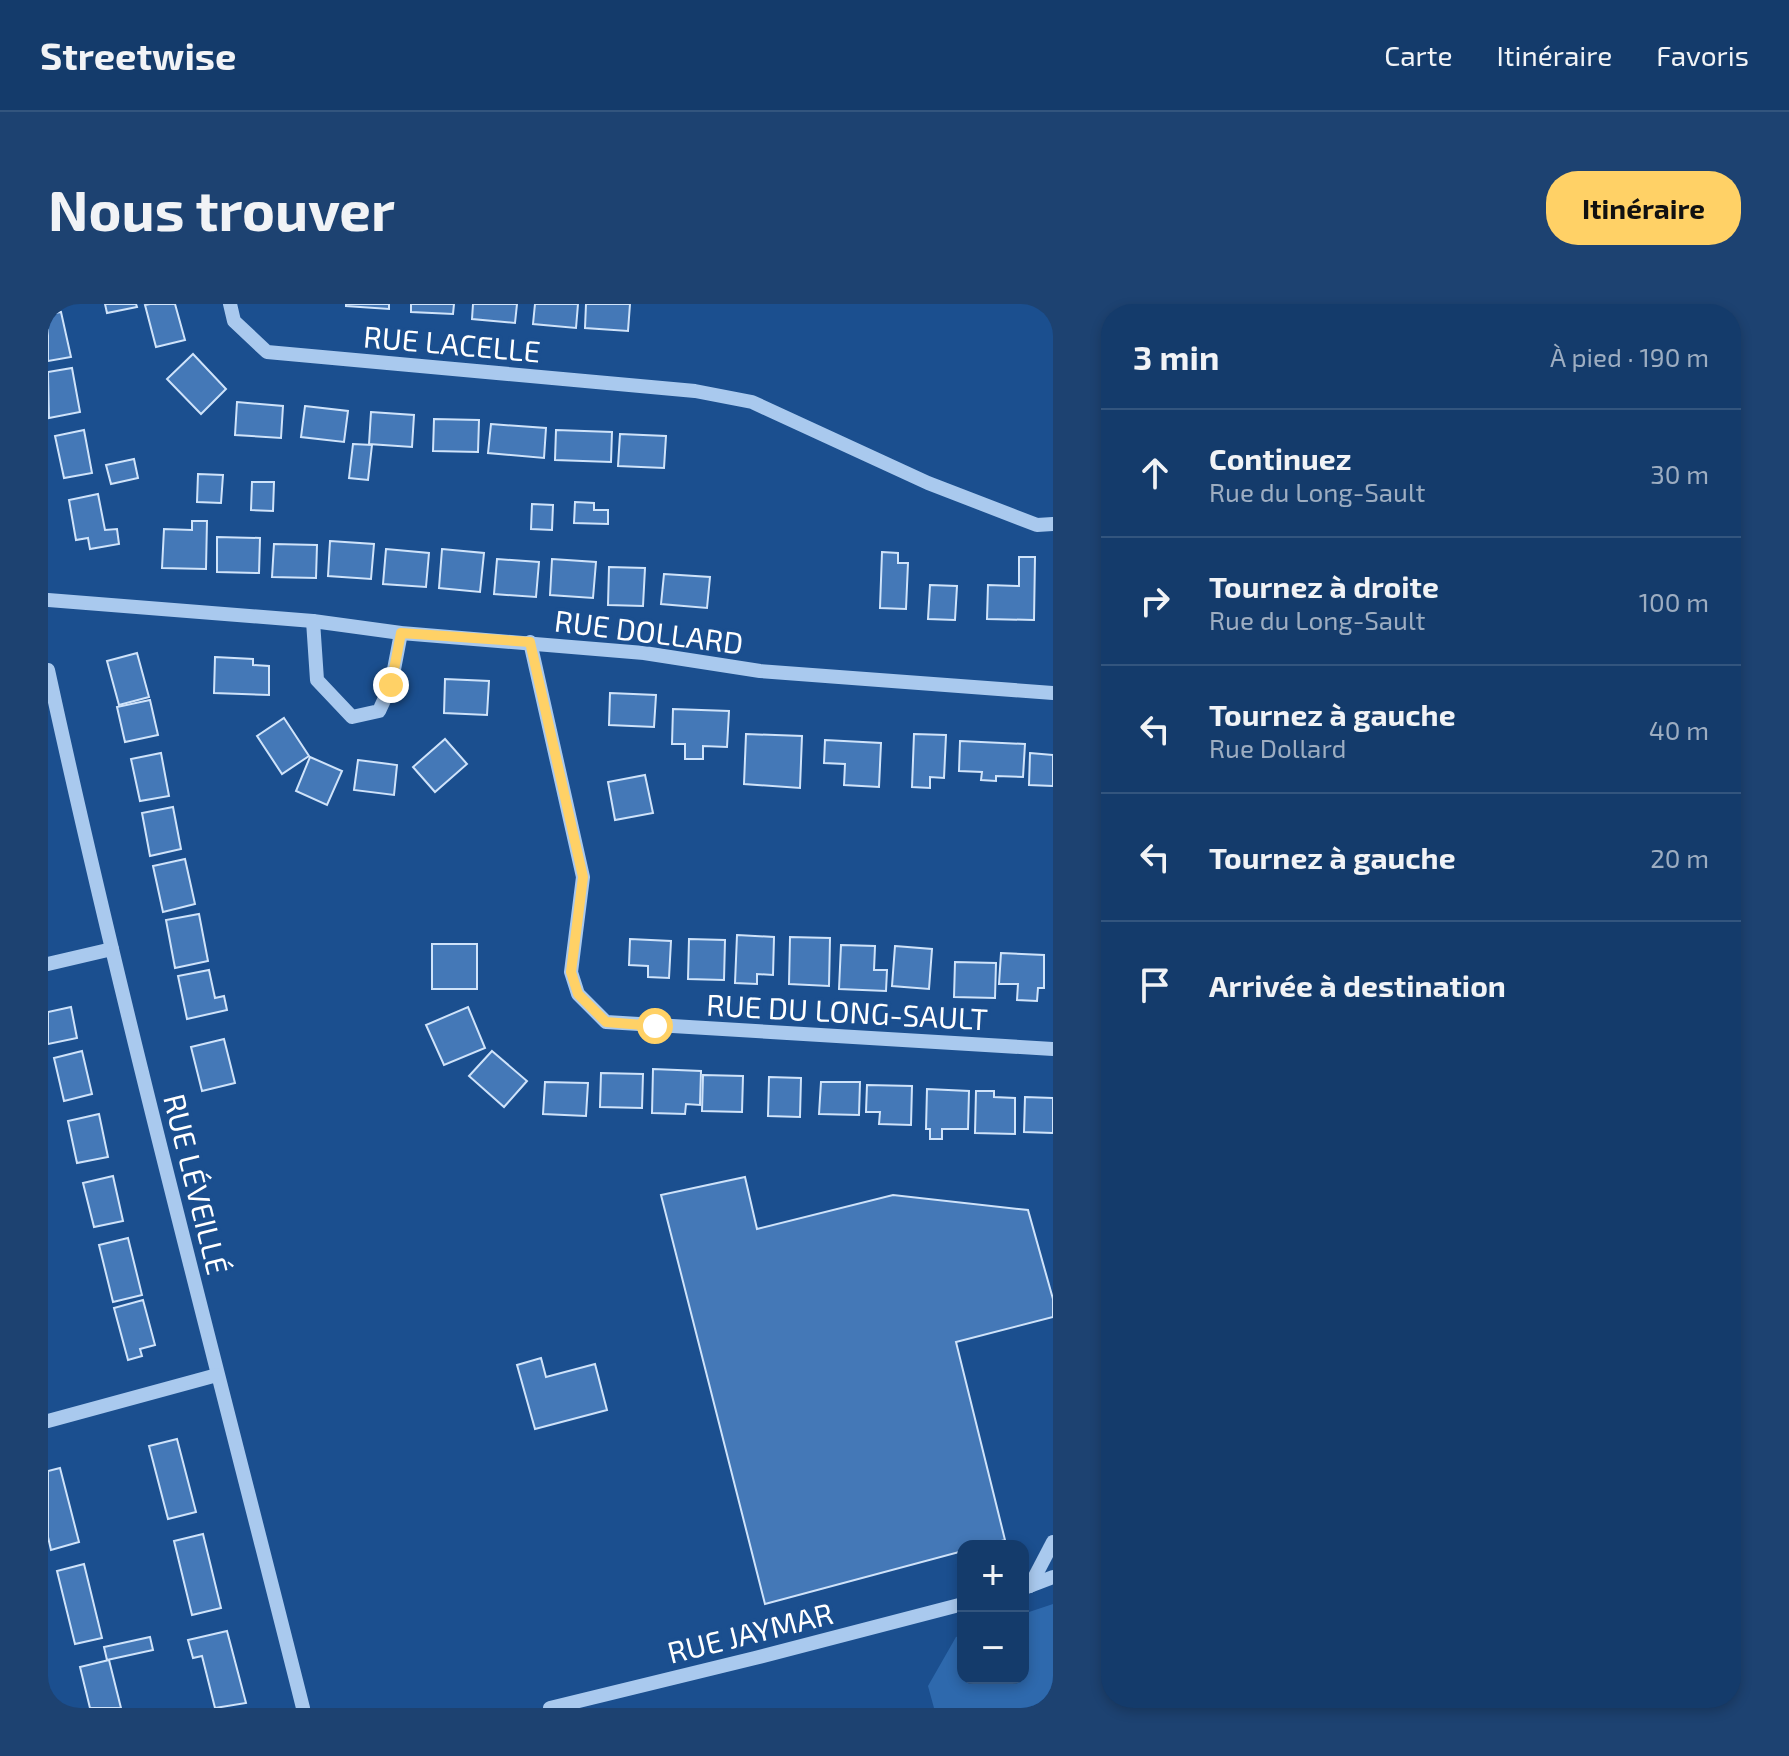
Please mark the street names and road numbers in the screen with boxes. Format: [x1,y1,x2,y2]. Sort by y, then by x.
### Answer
street label: RUE LACELLE [362,317,542,369]
street label: RUE DOLLARD [553,602,745,660]
street label: RUE DU LONG-SAULT [705,986,989,1036]
street label: RUE LÉVEILLÉ [157,1090,237,1278]
street label: RUE JAYMAR [664,1594,836,1670]

